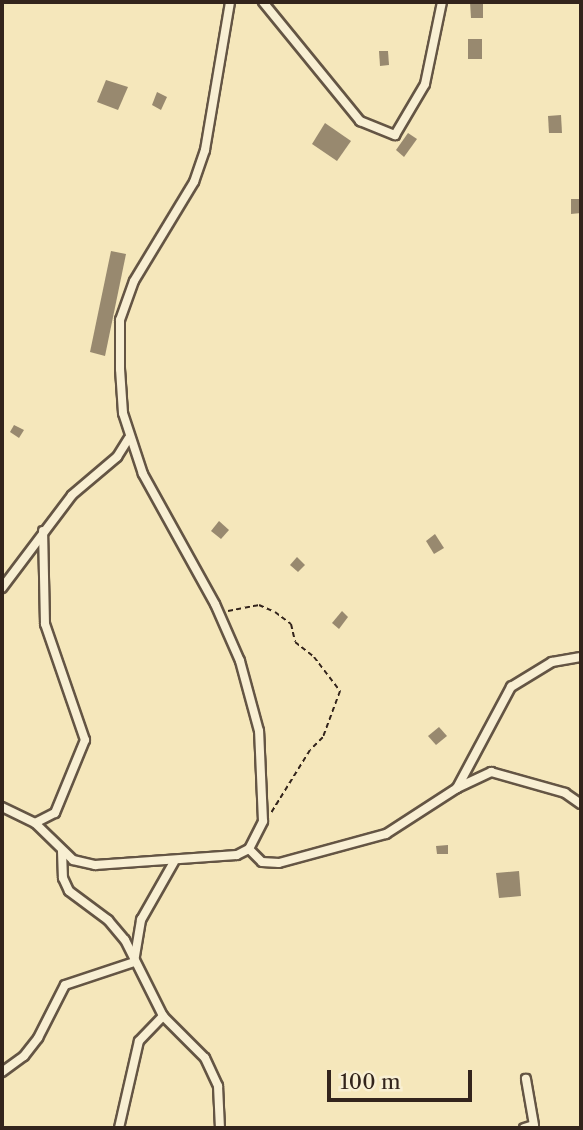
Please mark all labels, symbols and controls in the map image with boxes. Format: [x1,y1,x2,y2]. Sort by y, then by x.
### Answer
scale bar [331,1056,476,1100]
text: 100 m [340,1069,401,1094]

